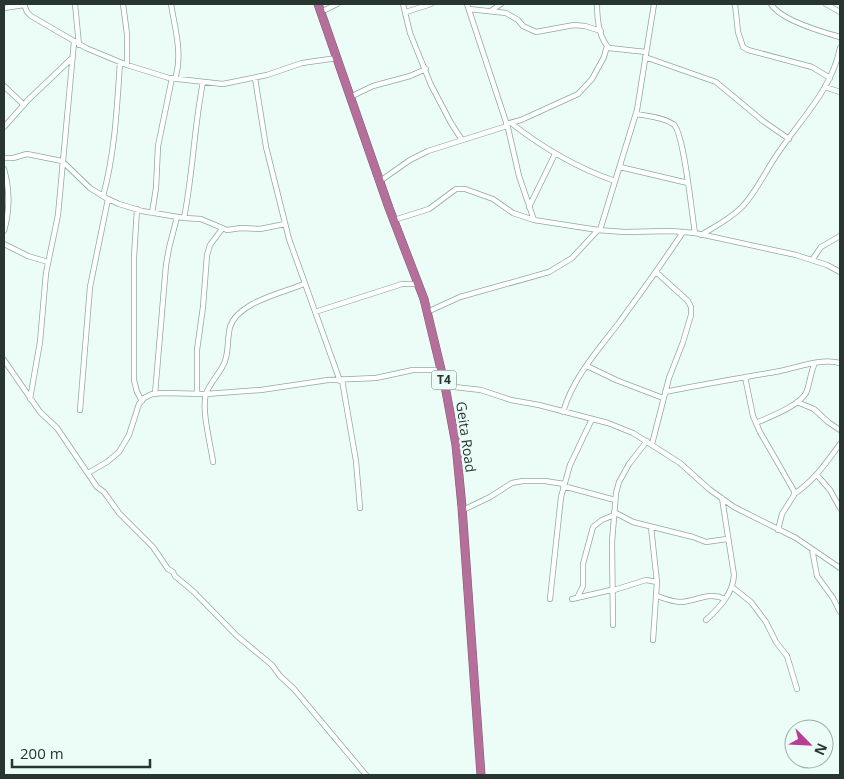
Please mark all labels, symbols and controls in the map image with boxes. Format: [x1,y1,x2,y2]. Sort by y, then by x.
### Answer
road number: T4 [432,370,456,390]
street label: Geita Road [452,400,481,474]
north arrow [784,719,834,769]
scale bar [12,736,150,768]
text: N [810,740,832,759]
text: 200 m [20,743,64,763]

